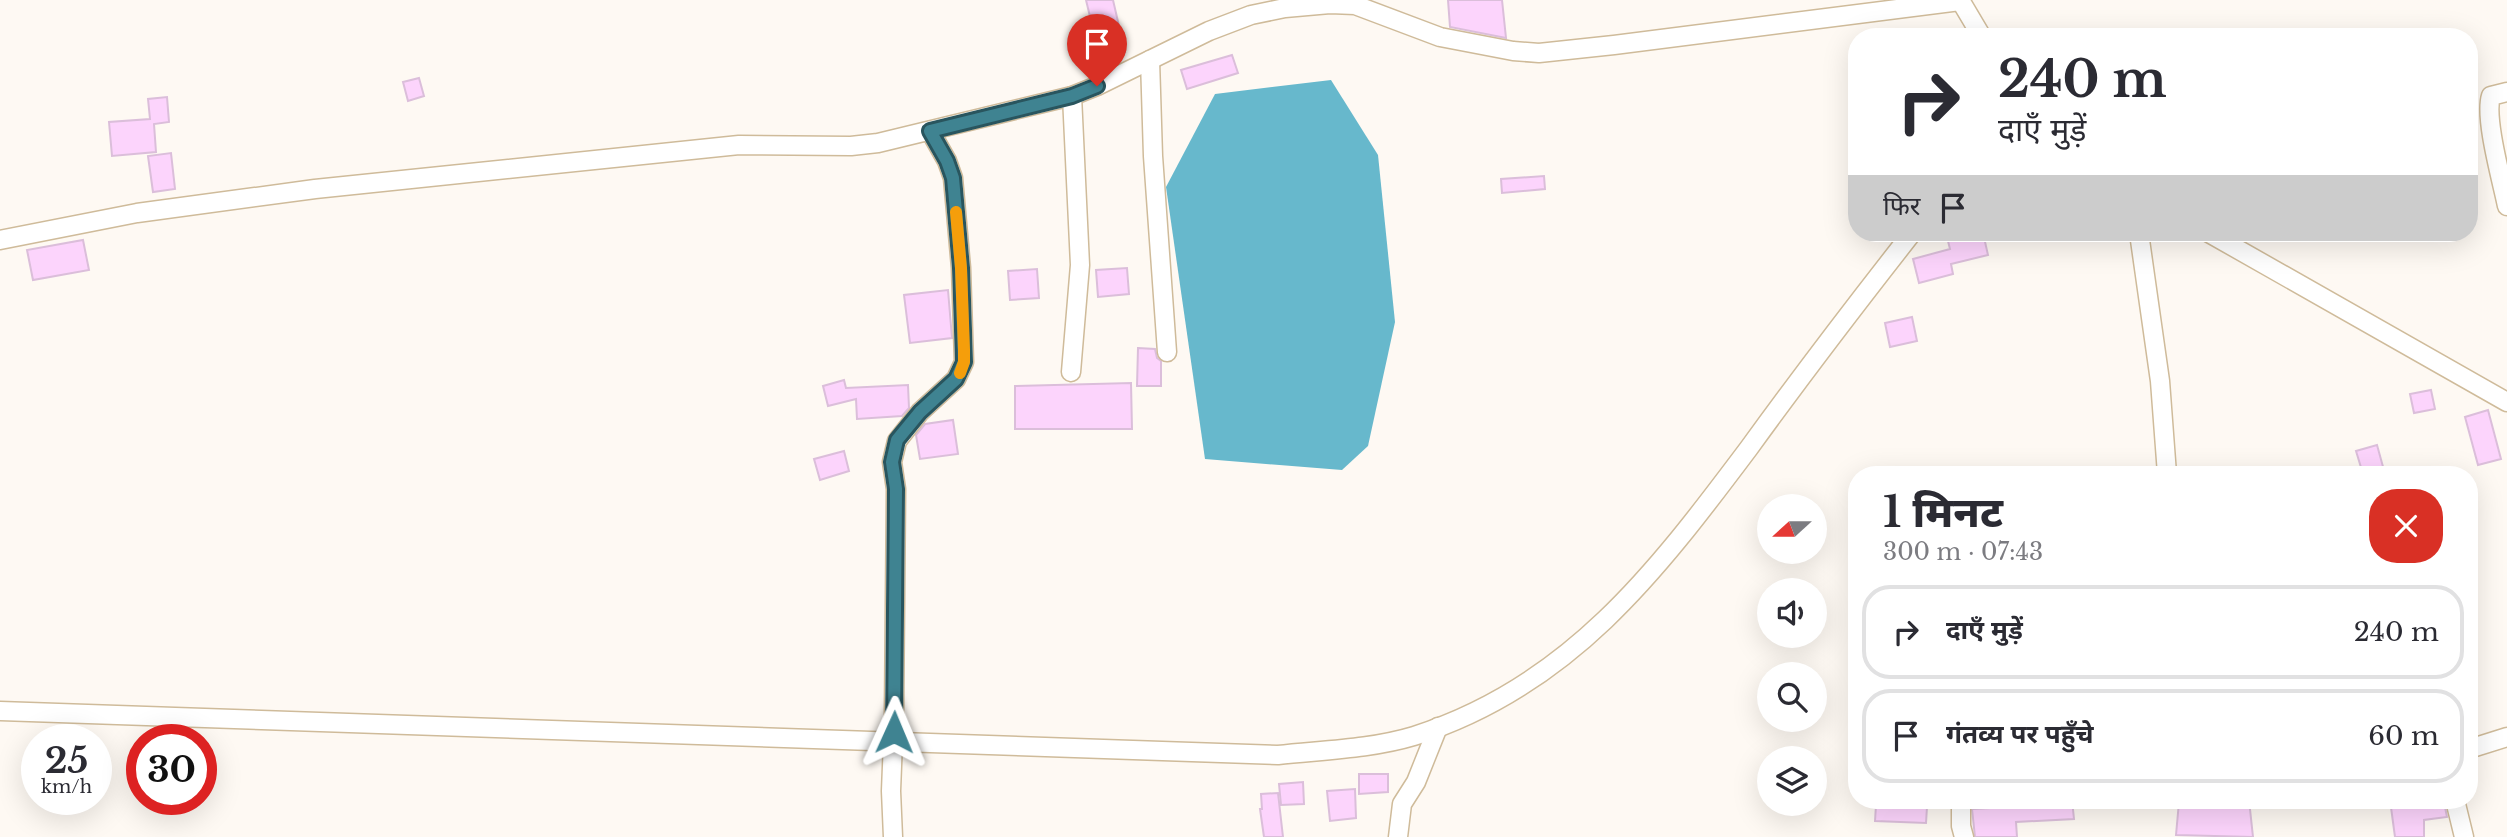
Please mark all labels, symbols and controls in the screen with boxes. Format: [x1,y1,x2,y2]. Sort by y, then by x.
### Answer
pin [1067,14,1127,86]
icon: arrive [1078,25,1116,63]
text: 240 m [1998,49,2167,110]
icon: right [1883,56,1974,147]
text: दाएँ मुड़ें [1998,110,2086,150]
icon: arrive [1934,189,1972,227]
text: फिर [1883,190,1920,222]
text: 1 मिनट [1883,486,2003,538]
button: close [2369,489,2443,563]
north arrow [1757,494,1827,564]
map controls [1757,494,1827,816]
text: 300 m · 07:43 [1883,538,2043,566]
button: sound [1757,578,1827,648]
icon: right [1887,613,1925,651]
text: दाएँ मुड़ें [1946,614,2023,646]
text: 240 m [2354,616,2439,648]
button: search [1757,662,1827,732]
position arrow [857,695,931,769]
icon: arrive [1887,717,1925,755]
text: गंतव्य पर पहुँचे [1946,718,2094,750]
text: 60 m [2368,720,2439,752]
speed limit sign: 30 [126,724,217,815]
text: 25 [45,739,88,782]
button: layers [1757,746,1827,816]
text: km/h [41,776,92,798]

